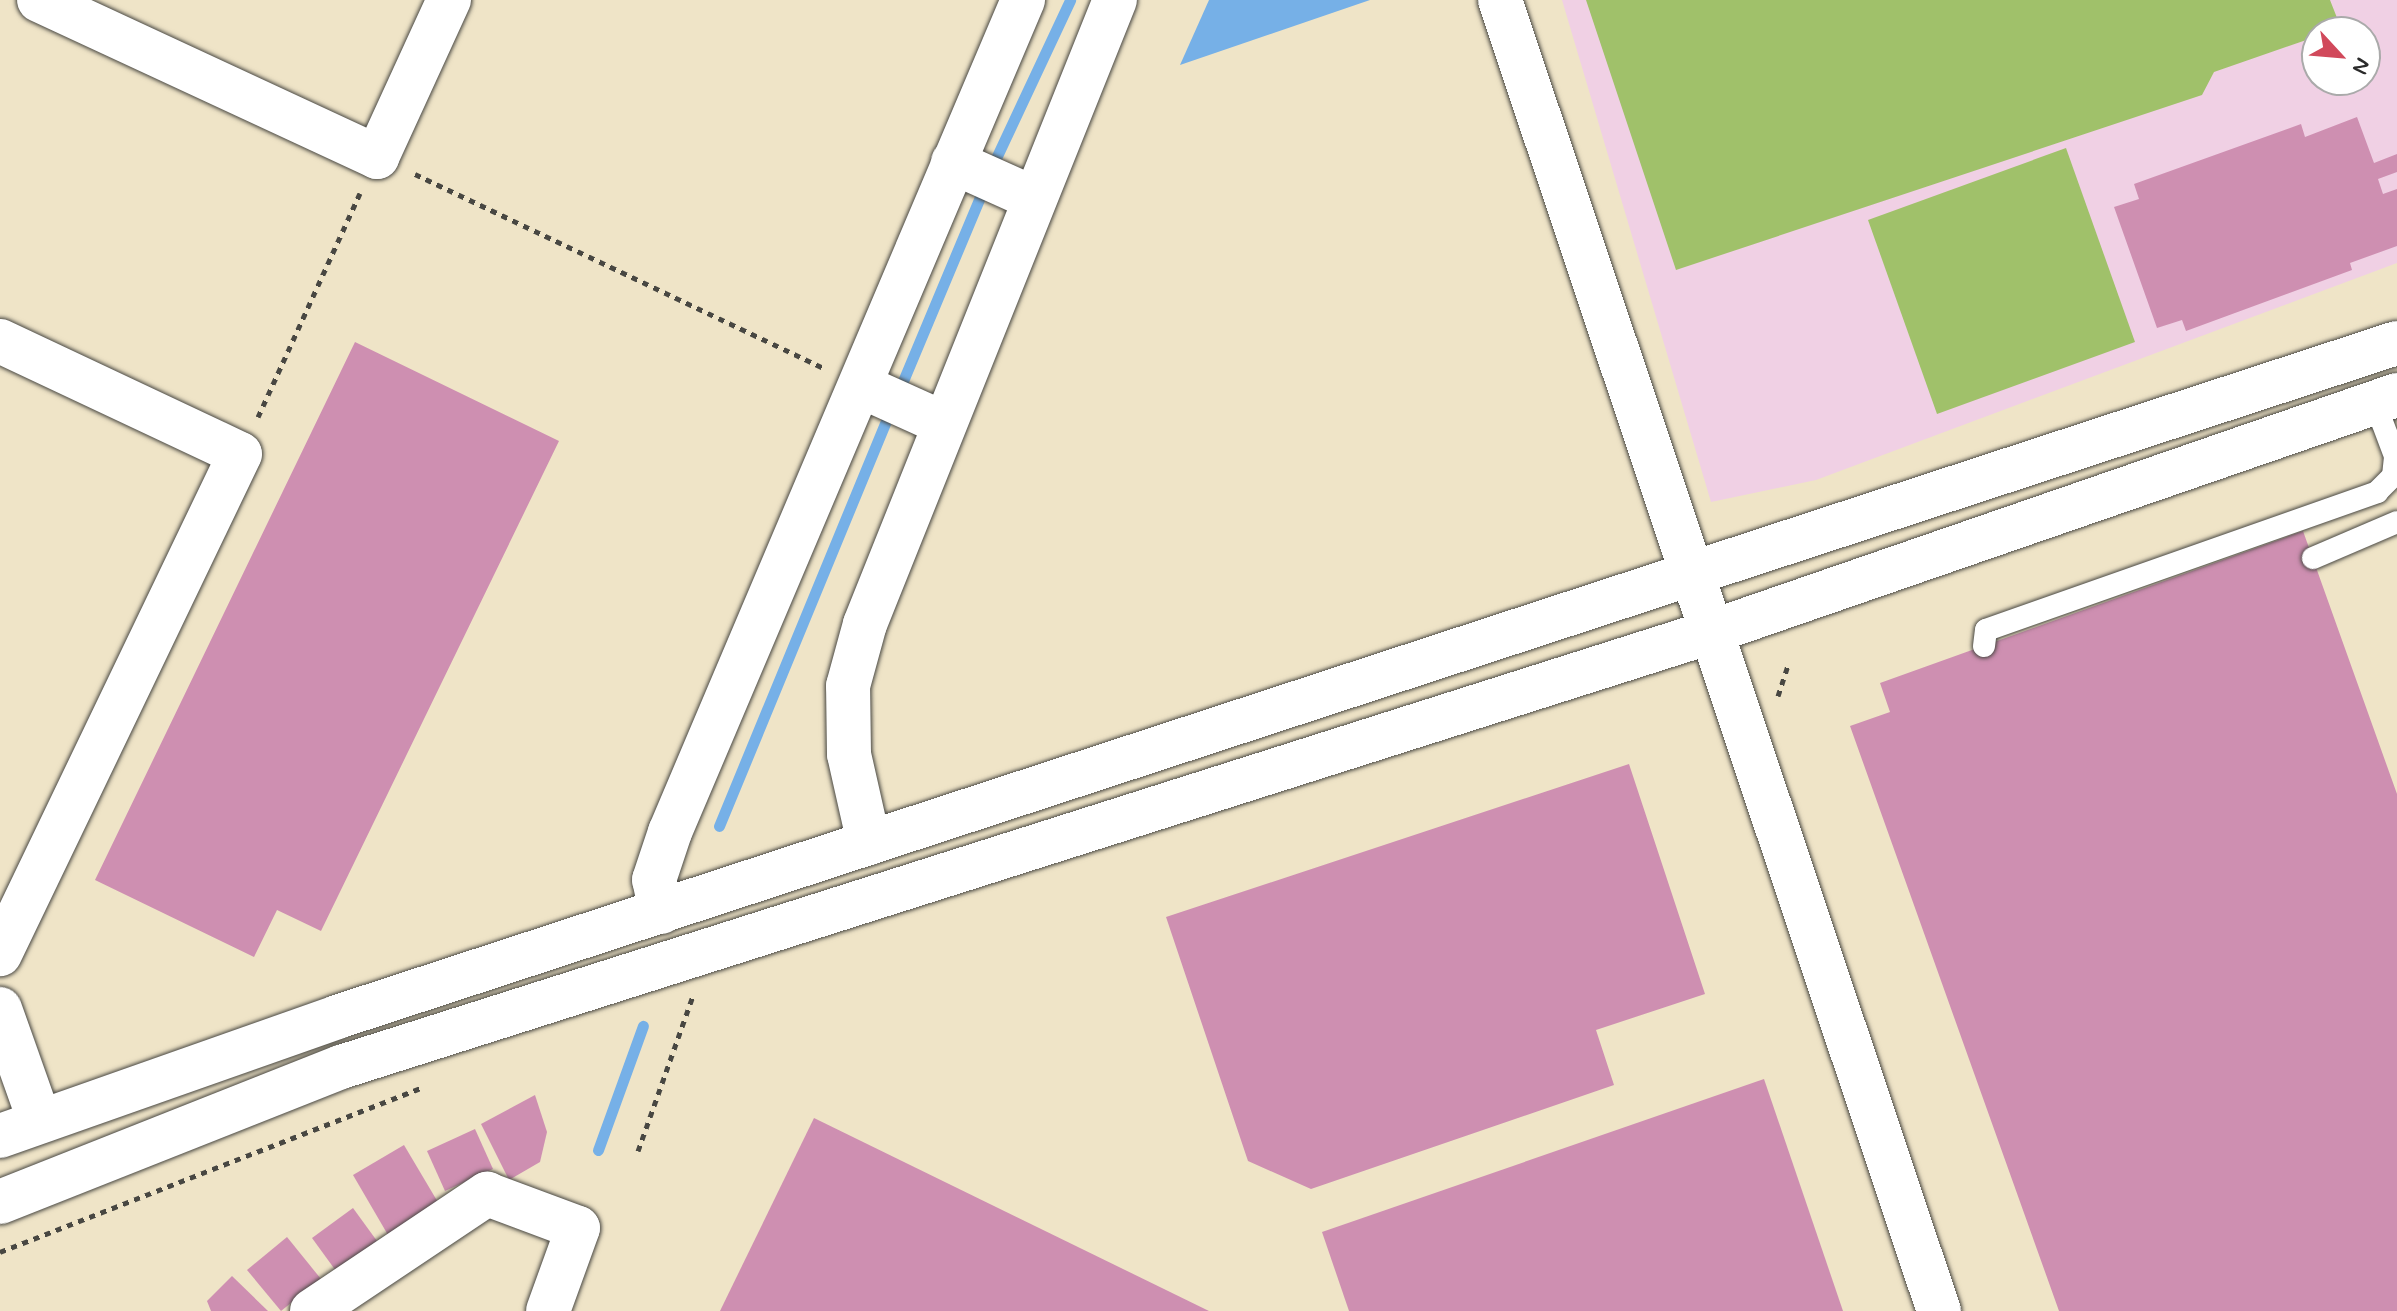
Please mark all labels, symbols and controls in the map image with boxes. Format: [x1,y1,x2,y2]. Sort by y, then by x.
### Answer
north arrow [2301,16,2381,96]
text: N [2345,53,2377,78]

